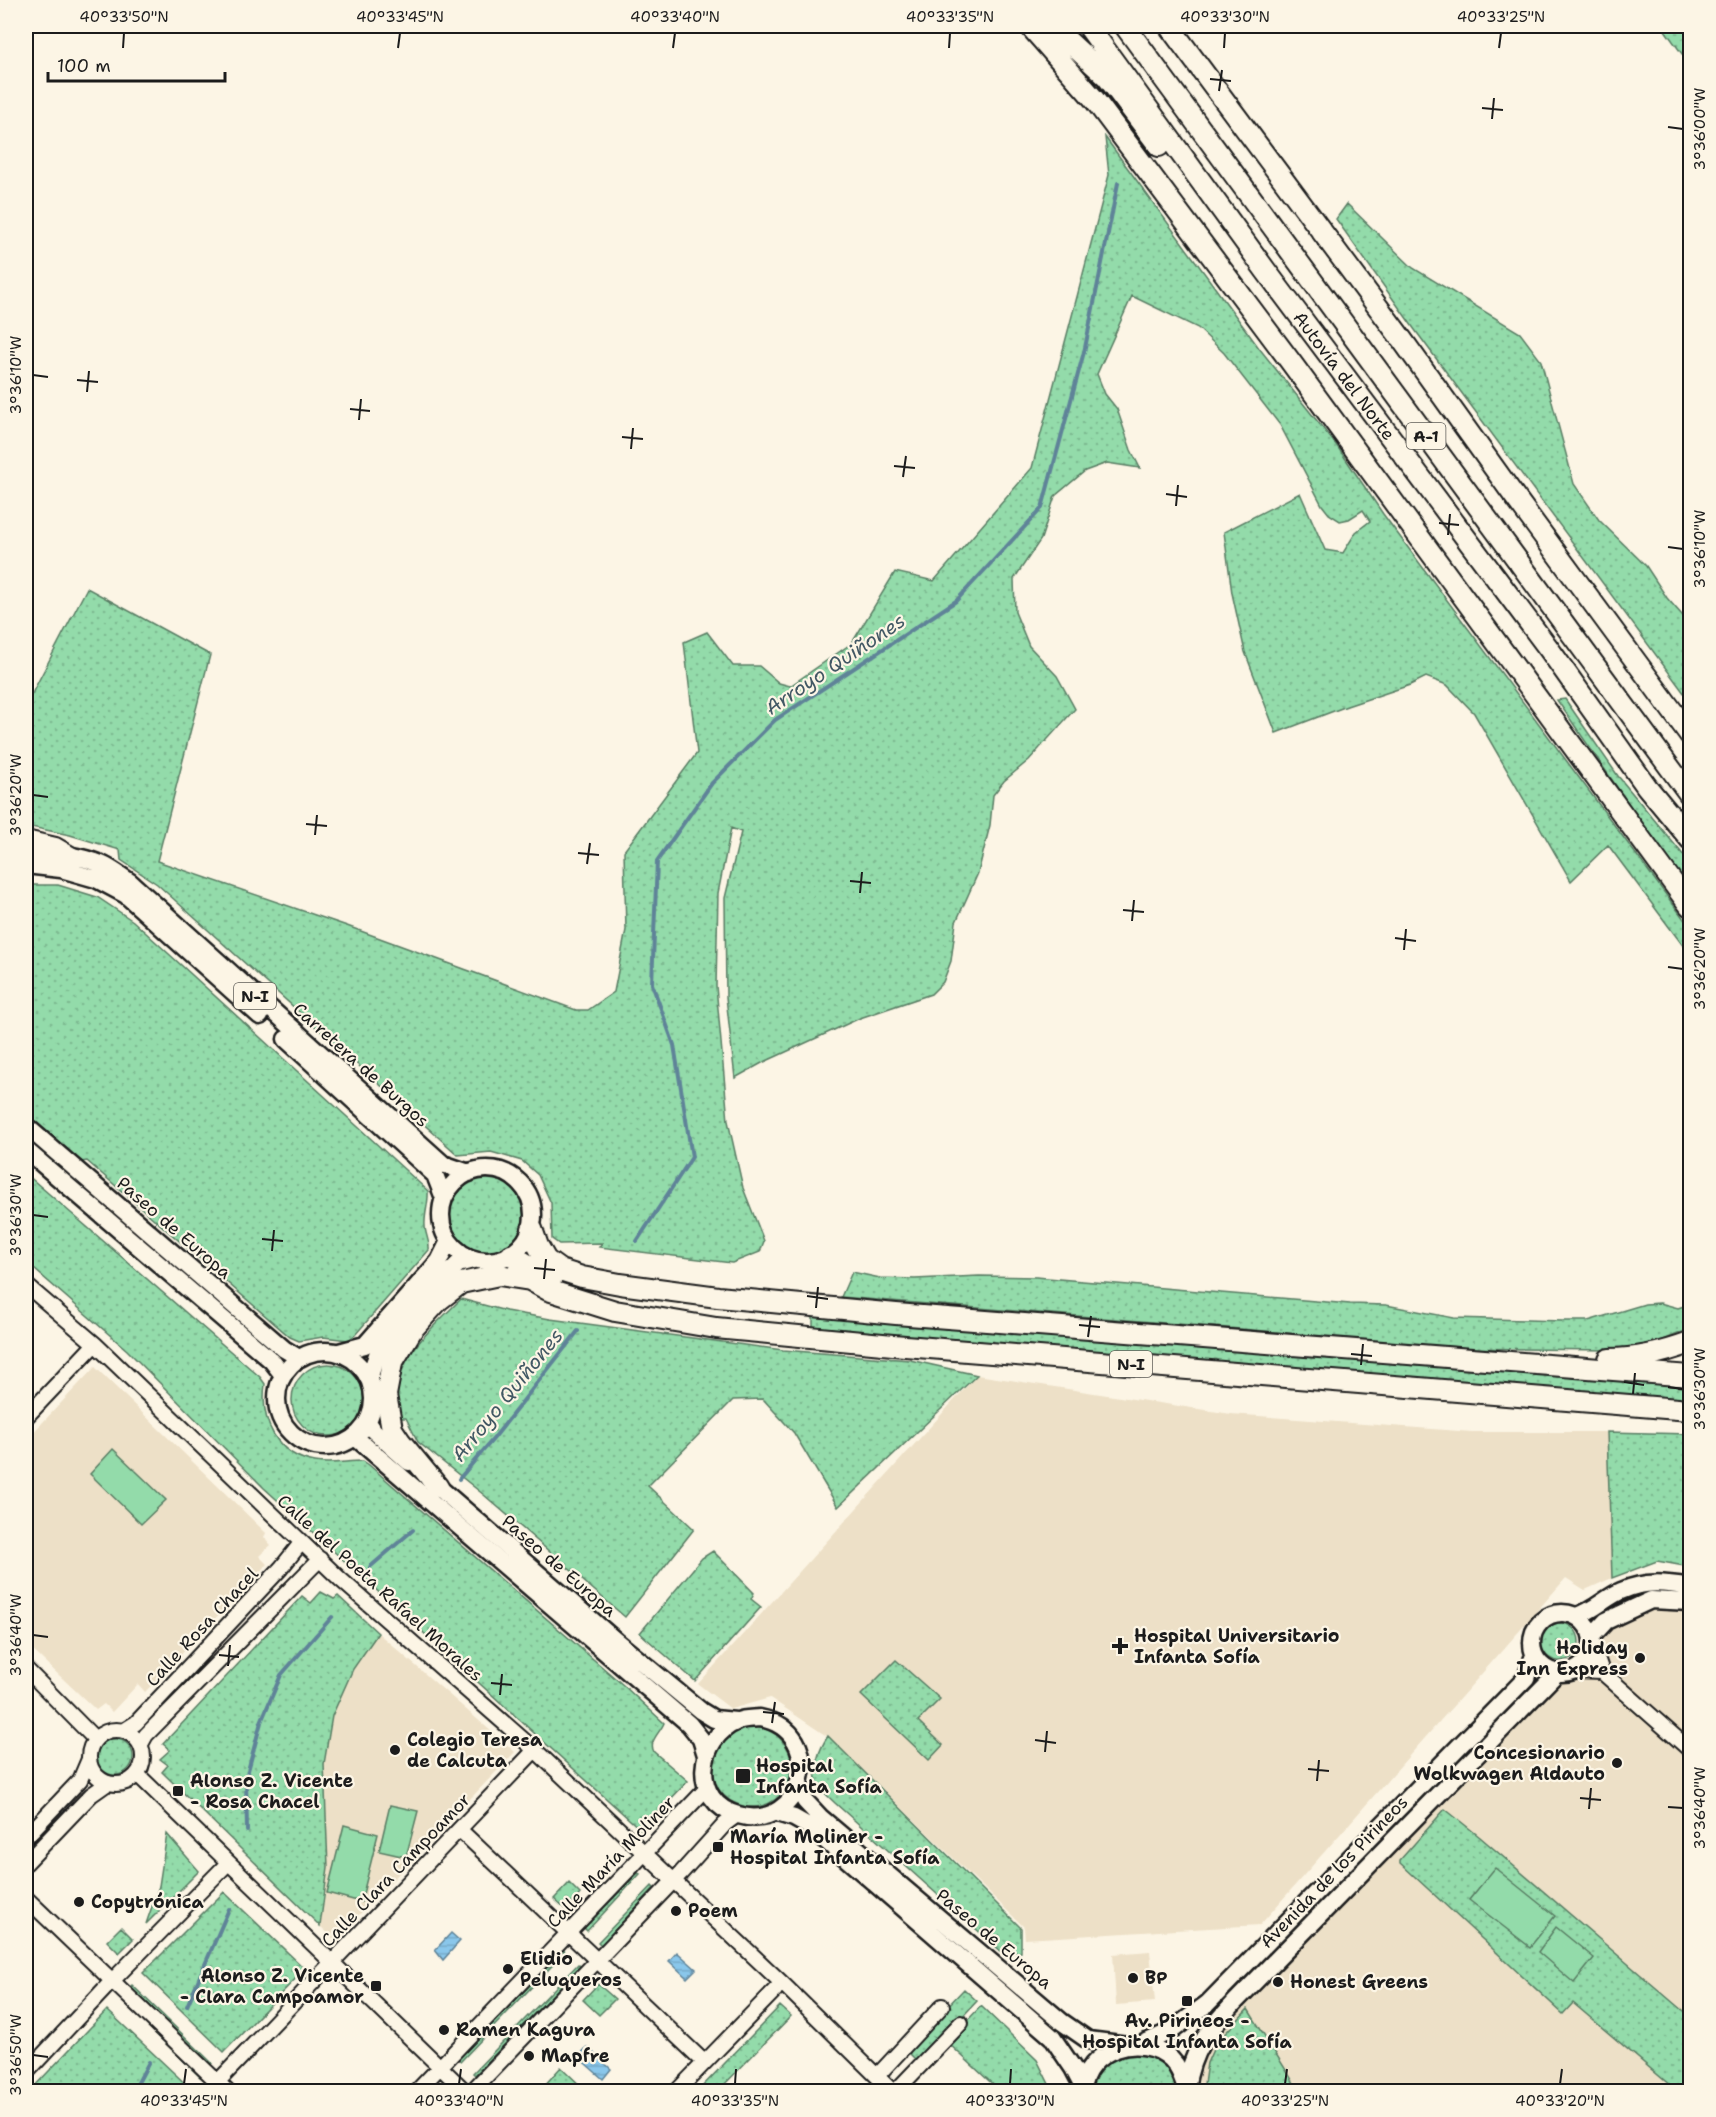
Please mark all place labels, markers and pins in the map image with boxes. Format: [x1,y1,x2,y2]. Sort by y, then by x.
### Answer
place label: Hospital Universitario Infanta Sofía [1134,1624,1340,1669]
place label: Holiday Inn Express [1516,1636,1628,1681]
marker: Hospital Universitario Infanta Sofía [1111,1637,1129,1655]
marker: Holiday Inn Express [1633,1651,1647,1665]
place label: Colegio Teresa de Calcuta [407,1728,543,1773]
place label: Concesionario Wolkwagen Aldauto [1414,1741,1605,1786]
marker: Colegio Teresa de Calcuta [388,1743,402,1757]
place label: Hospital Infanta Sofía [756,1754,883,1799]
marker: Concesionario Wolkwagen Aldauto [1610,1756,1624,1770]
marker: Hospital Infanta Sofía [734,1767,752,1785]
place label: Alonso Z. Vicente - Rosa Chacel [190,1769,354,1814]
marker: Alonso Z. Vicente - Rosa Chacel [171,1784,185,1798]
place label: María Moliner - Hospital Infanta Sofía [730,1825,940,1870]
marker: María Moliner - Hospital Infanta Sofía [711,1840,725,1854]
place label: Copytrónica [91,1890,205,1914]
marker: Copytrónica [72,1895,86,1909]
place label: Poem [688,1899,738,1923]
marker: Poem [669,1904,683,1918]
place label: Elidio Peluqueros [520,1947,622,1992]
marker: Elidio Peluqueros [501,1962,515,1976]
place label: Alonso Z. Vicente - Clara Campoamor [180,1964,364,2009]
place label: BP [1145,1966,1168,1990]
place label: Honest Greens [1290,1970,1428,1994]
marker: BP [1126,1971,1140,1985]
marker: Honest Greens [1271,1975,1285,1989]
marker: Alonso Z. Vicente - Clara Campoamor [369,1979,383,1993]
marker: Av. Pirineos - Hospital Infanta Sofía [1180,1994,1194,2008]
place label: Av. Pirineos - Hospital Infanta Sofía [1082,2009,1292,2054]
place label: Ramen Kagura [456,2018,596,2042]
marker: Ramen Kagura [437,2023,451,2037]
place label: Mapfre [541,2044,610,2068]
marker: Mapfre [522,2049,536,2063]

